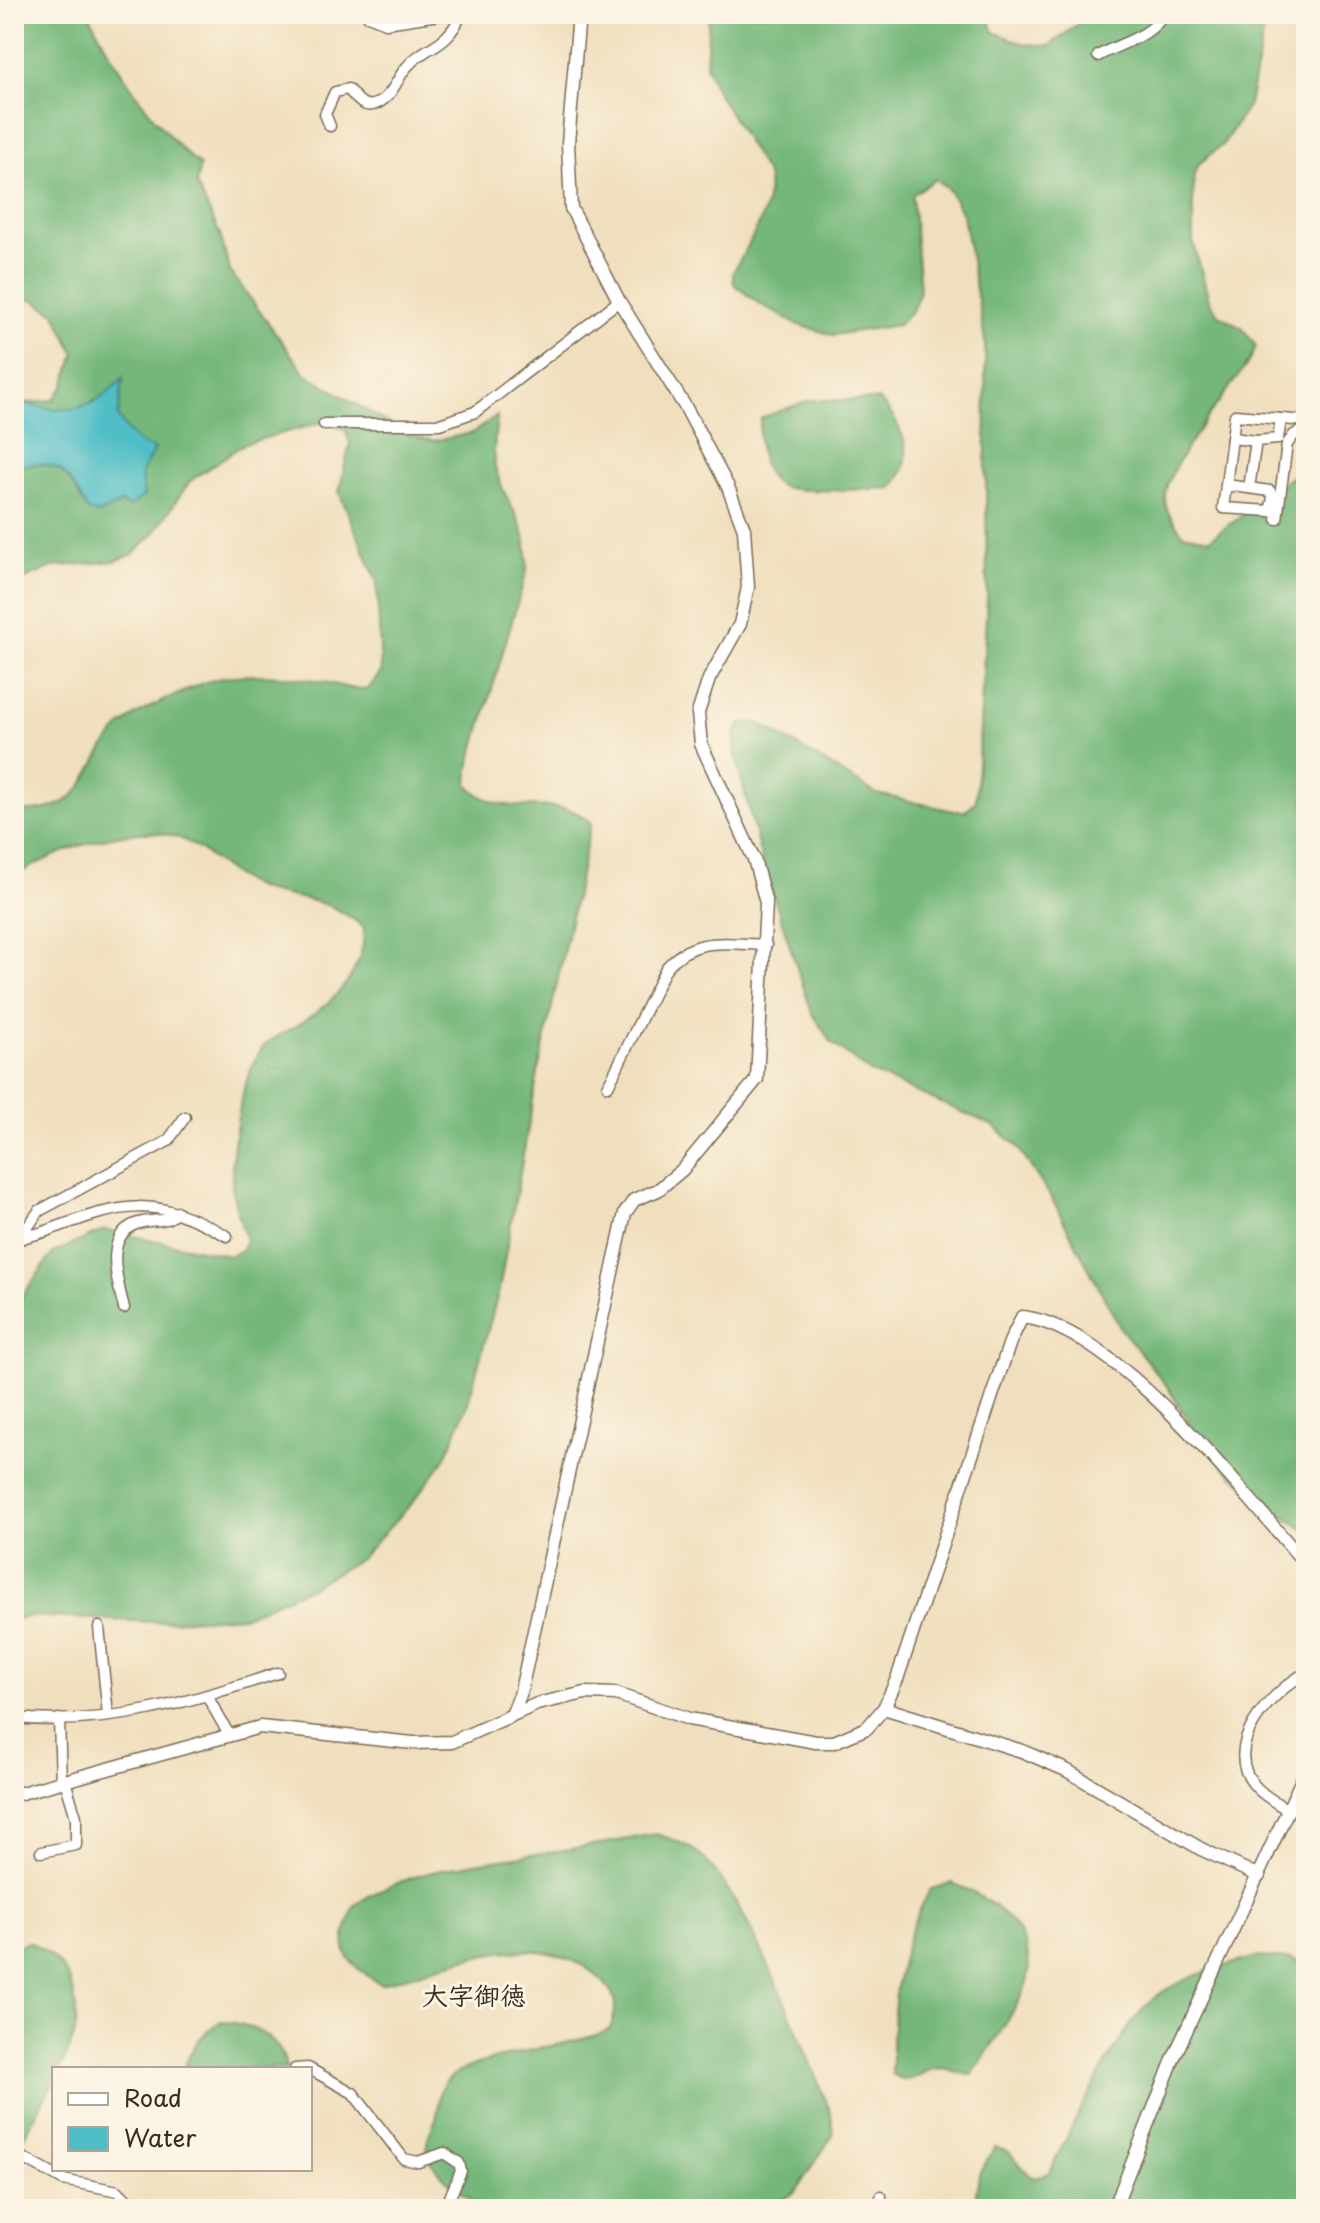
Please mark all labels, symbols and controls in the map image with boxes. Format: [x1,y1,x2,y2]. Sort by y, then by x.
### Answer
district label: 大字御徳 [422,1975,526,2014]
legend [52,2067,312,2171]
text: Road [124,2079,182,2115]
text: Water [124,2119,197,2155]

